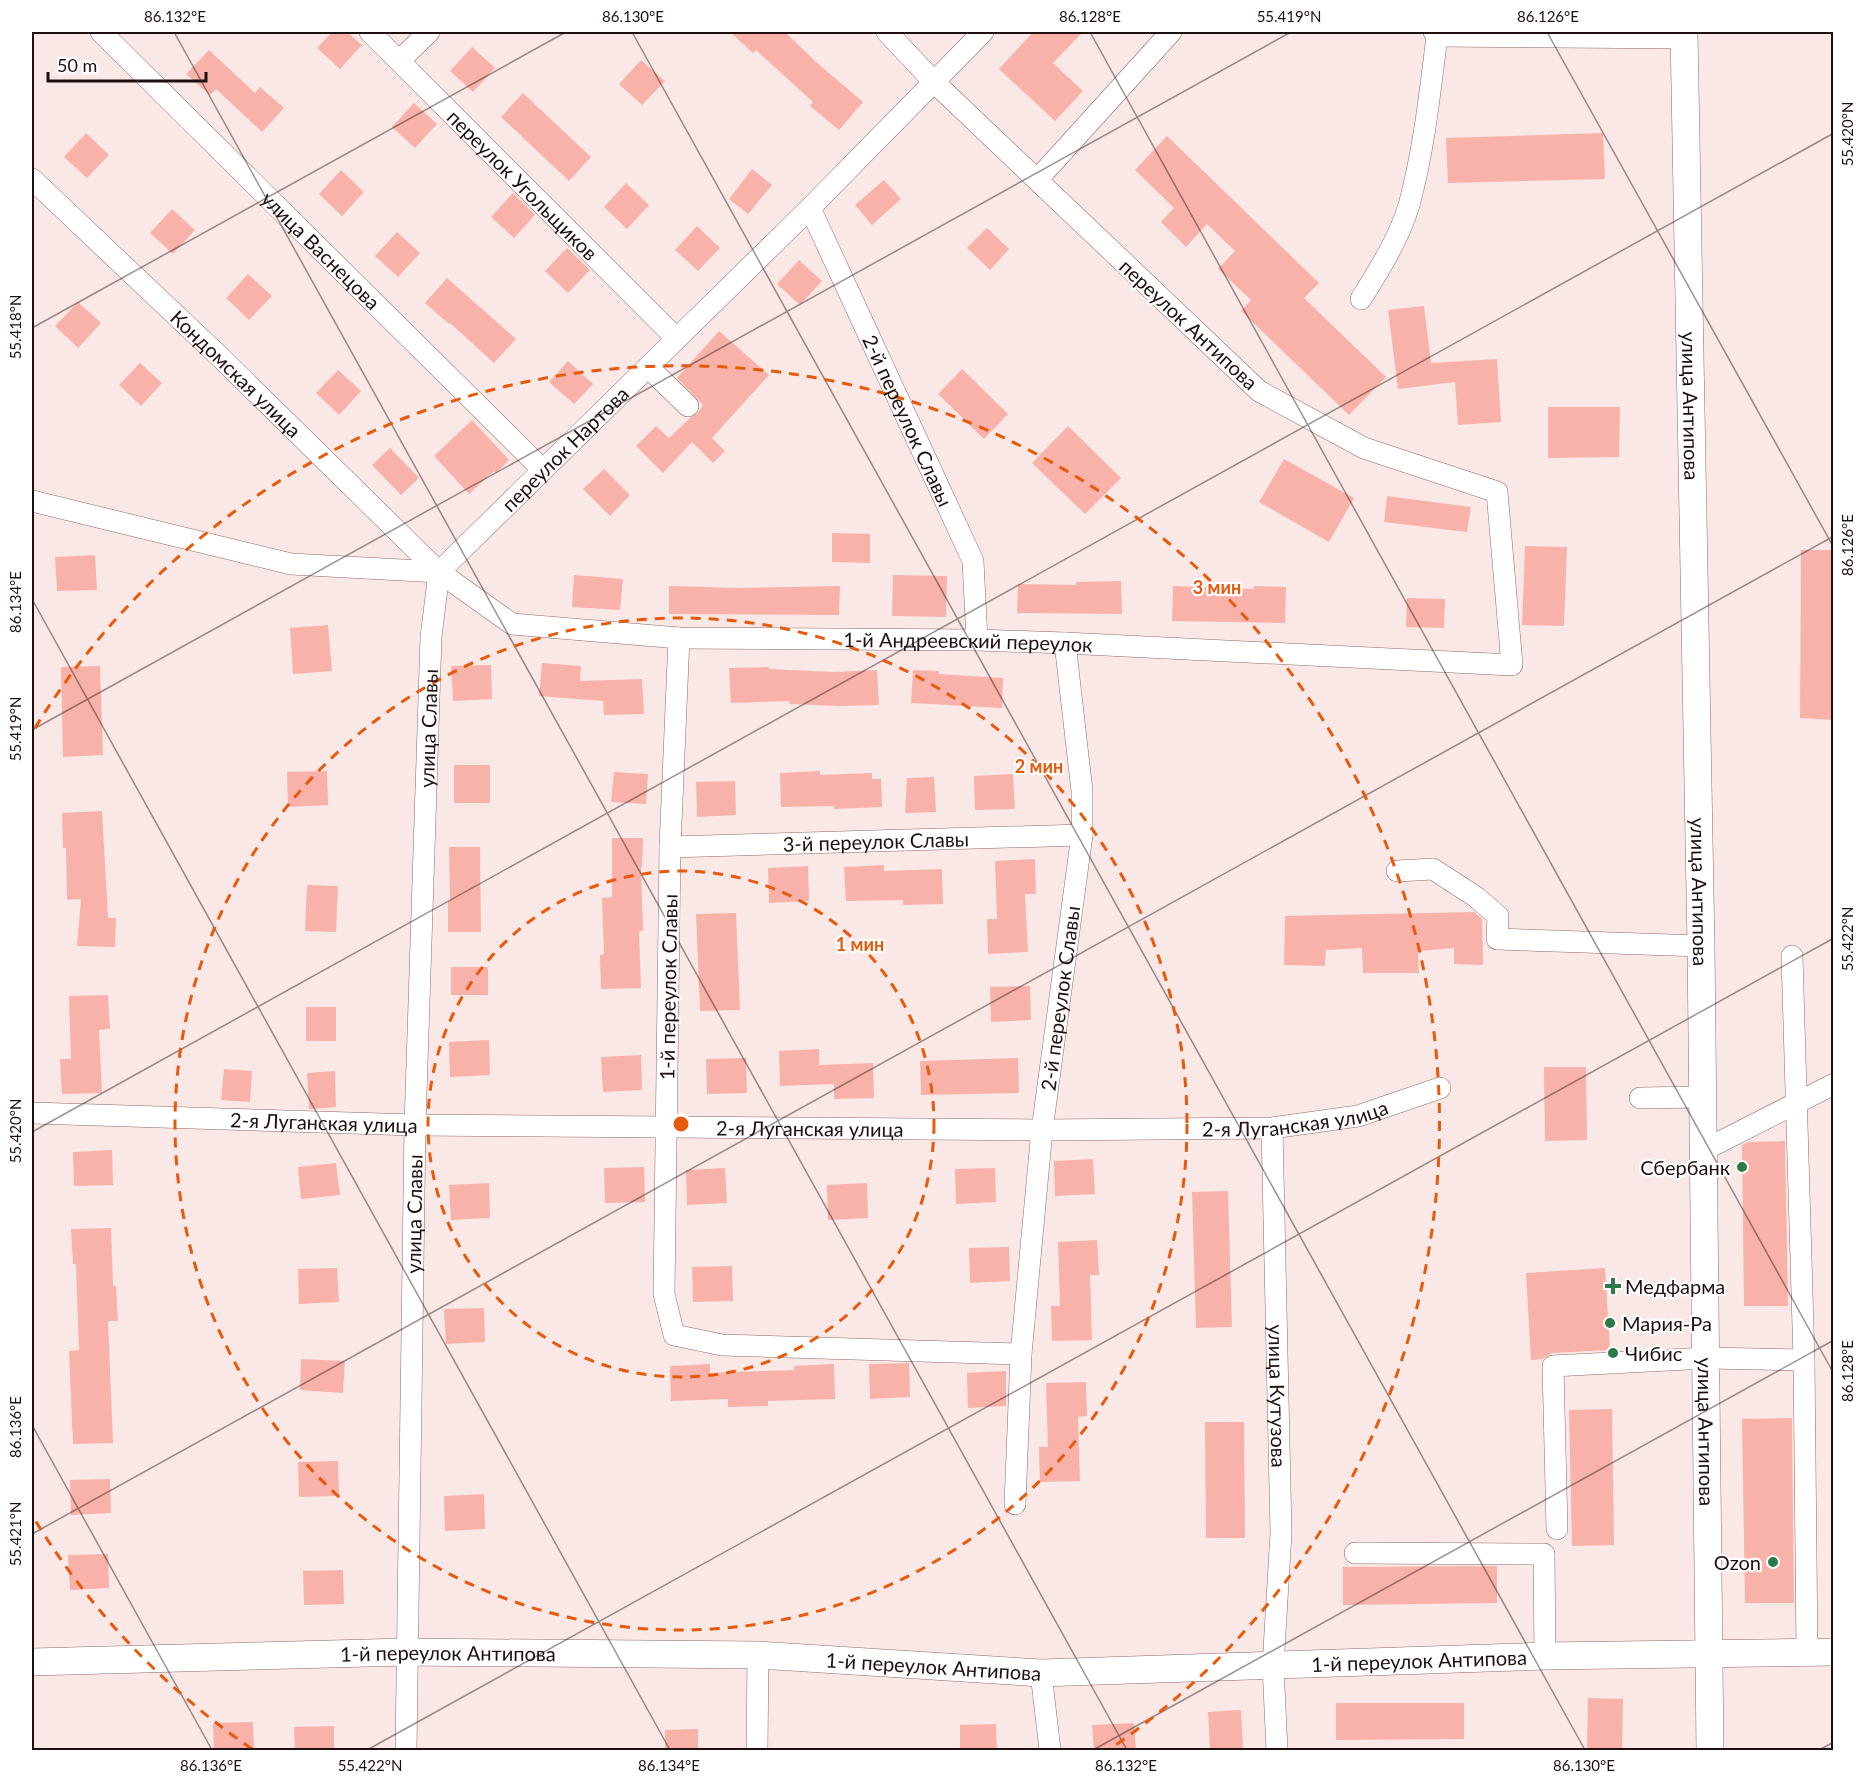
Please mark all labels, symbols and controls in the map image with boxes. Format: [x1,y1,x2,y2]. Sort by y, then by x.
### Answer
text: 86.132°E [144,7,206,25]
text: 86.130°E [602,7,664,25]
text: 86.128°E [1059,7,1121,25]
text: 55.419°N [1257,7,1321,25]
text: 86.126°E [1517,7,1579,25]
scale bar [48,45,206,83]
text: 50 m [57,54,97,76]
text: 55.420°N [1838,102,1856,166]
street label: переулок Угольщиков [443,105,603,265]
street label: улица Васнецова [257,186,385,314]
street label: переулок Антипова [1115,254,1263,394]
text: 55.418°N [6,295,24,359]
street label: Кондомская улица [166,305,306,442]
street label: 2-й переулок Славы [858,331,958,510]
street label: улица Антипова [1678,331,1704,480]
street label: переулок Нартова [496,381,633,516]
text: 86.126°E [1838,514,1856,576]
text: 86.134°E [6,571,24,633]
text: 3 мин [1193,576,1241,598]
street label: 1-й Андреевский переулок [843,627,1094,656]
street label: улица Славы [414,668,442,788]
text: 55.419°N [6,697,24,761]
text: 2 мин [1015,755,1063,777]
street label: улица Антипова [1687,817,1713,966]
street label: 3-й переулок Славы [782,826,969,856]
street label: 1-й переулок Славы [654,894,682,1080]
street label: 2-й переулок Славы [1035,904,1084,1092]
text: 55.422°N [1838,907,1856,971]
text: 1 мин [836,933,884,955]
street label: 2-я Луганская улица [1202,1095,1391,1141]
text: 55.420°N [6,1099,24,1163]
street label: 2-я Луганская улица [230,1107,418,1137]
centre of rings [671,1114,691,1134]
street label: 2-я Луганская улица [716,1115,904,1141]
street label: улица Славы [401,1154,427,1274]
place label: Сбербанк [1640,1155,1731,1179]
marker: Сбербанк [1735,1160,1749,1174]
place label: Медфарма [1625,1274,1725,1298]
marker: Медфарма [1606,1279,1620,1293]
place label: Мария-Ра [1622,1311,1712,1335]
marker: Мария-Ра [1603,1316,1617,1330]
street label: улица Кутузова [1264,1324,1292,1468]
text: 86.128°E [1838,1340,1856,1402]
place label: Чибис [1625,1341,1683,1365]
marker: Чибис [1606,1346,1620,1360]
street label: улица Антипова [1694,1357,1719,1506]
text: 86.136°E [6,1396,24,1458]
text: 55.421°N [6,1502,24,1566]
place label: Ozon [1714,1550,1761,1574]
marker: Ozon [1766,1555,1780,1569]
street label: 1-й переулок Антипова [340,1640,556,1666]
street label: 1-й переулок Антипова [1311,1645,1527,1676]
street label: 1-й переулок Антипова [825,1647,1042,1685]
text: 86.136°E [180,1756,242,1774]
text: 55.422°N [338,1756,402,1774]
text: 86.134°E [638,1756,700,1774]
text: 86.132°E [1095,1756,1157,1774]
text: 86.130°E [1553,1756,1615,1774]

